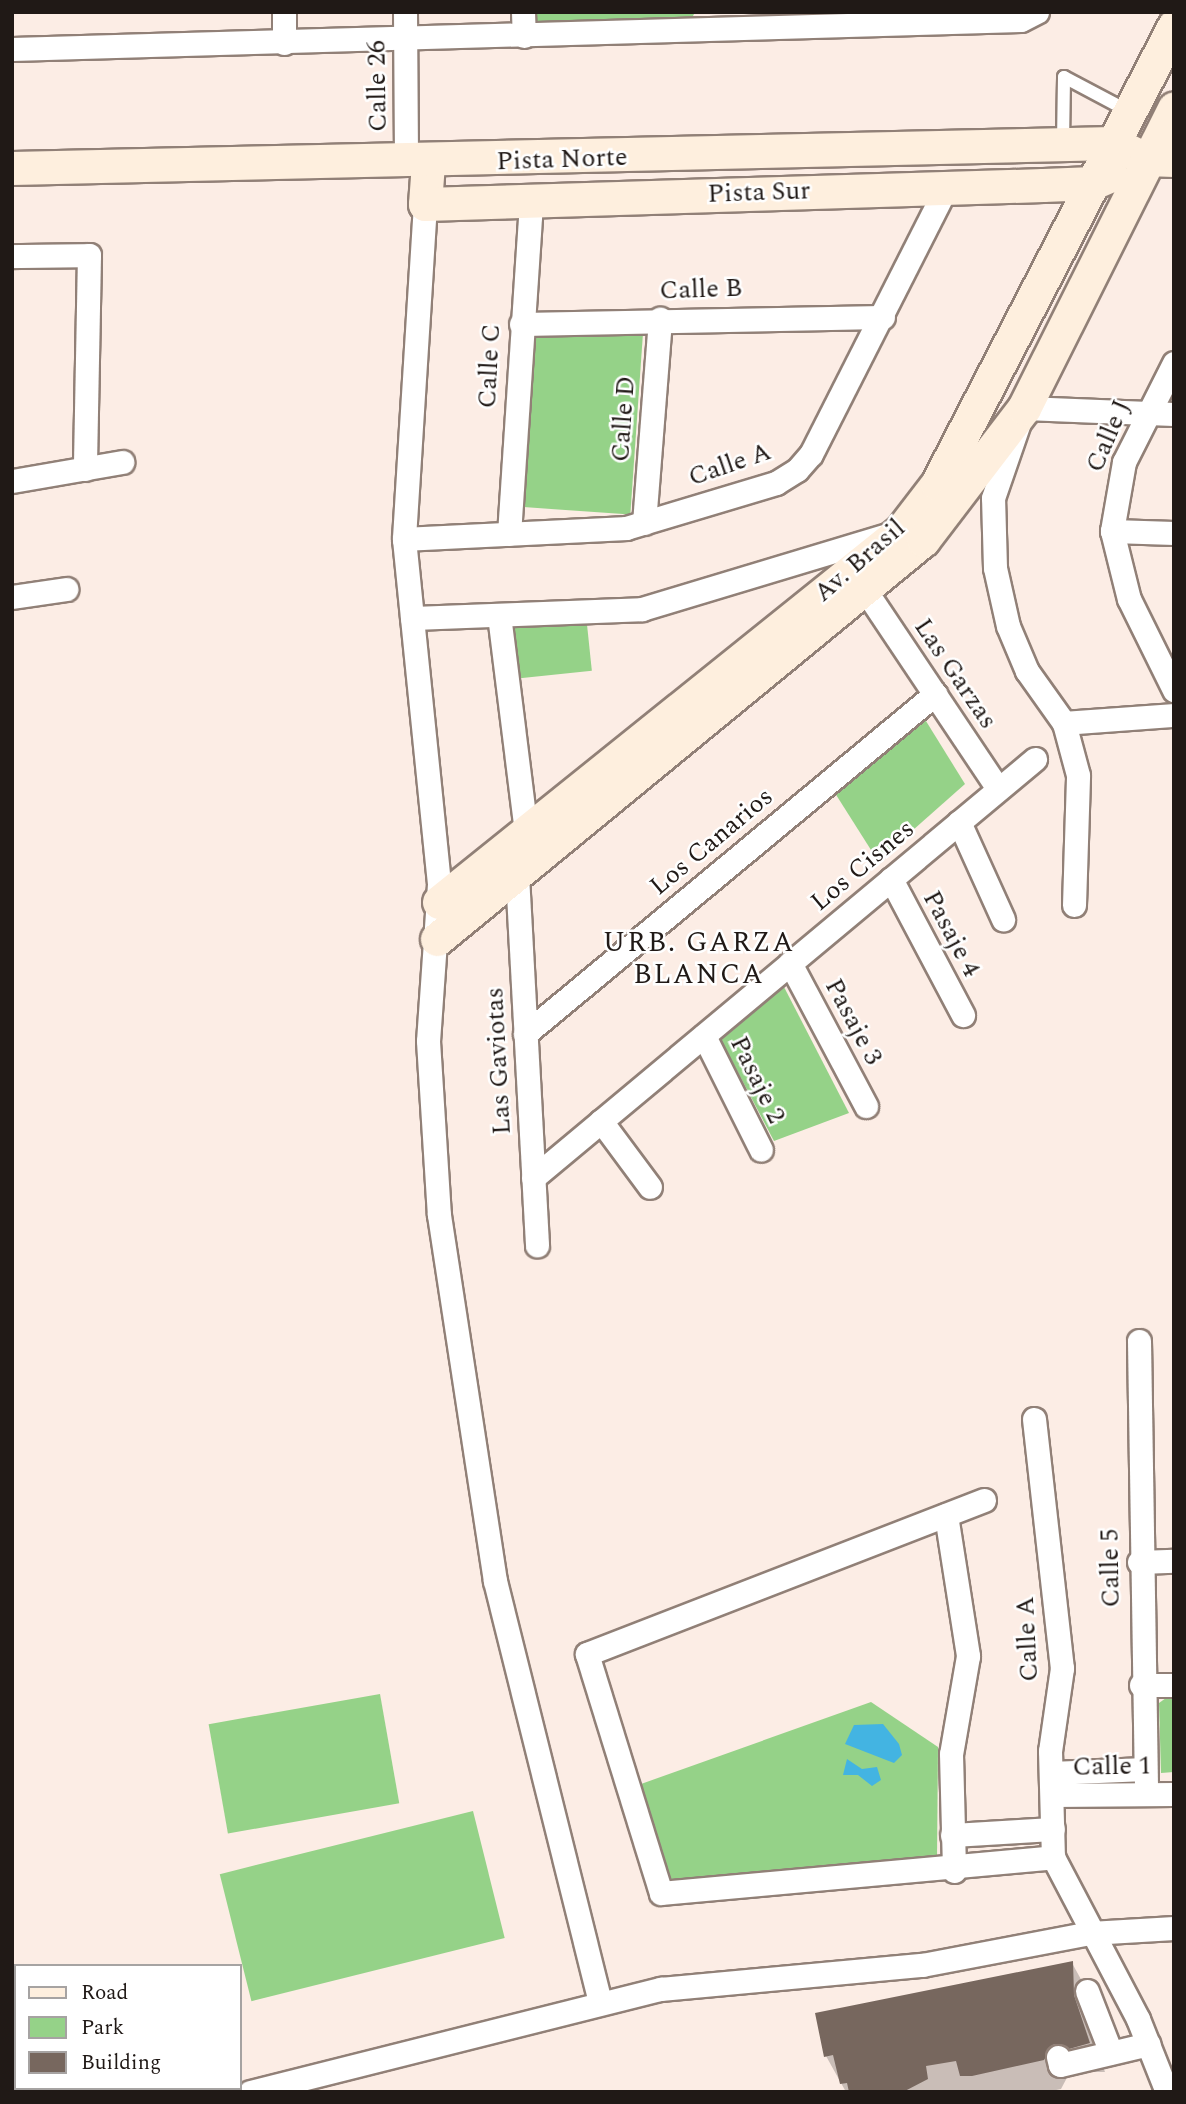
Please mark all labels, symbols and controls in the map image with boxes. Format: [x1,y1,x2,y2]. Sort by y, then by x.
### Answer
street label: Calle 26 [362,40,394,132]
street label: Pista Norte [496,142,628,178]
street label: Pista Sur [707,176,811,210]
street label: Calle B [659,273,743,307]
street label: Calle C [472,323,508,409]
street label: Calle D [605,375,643,463]
street label: Calle J [1080,395,1138,477]
street label: Calle A [685,436,775,494]
street label: Av. Brasil [808,513,912,609]
street label: Las Garzas [907,613,1003,735]
street label: Los Canarios [644,781,780,903]
street label: Los Cisnes [805,814,921,918]
street label: Pasaje 4 [915,886,987,982]
district label: URB. GARZA BLANCA [604,926,794,992]
street label: Pasaje 3 [817,974,889,1070]
street label: Las Gaviotas [480,987,518,1135]
street label: Pasaje 2 [723,1031,791,1129]
street label: Calle 5 [1095,1528,1127,1608]
street label: Calle A [1010,1596,1046,1682]
street label: Calle 1 [1072,1751,1152,1783]
legend [14,1964,242,2090]
text: Road [81,1977,128,2009]
text: Park [81,2012,124,2044]
text: Building [81,2047,161,2079]

